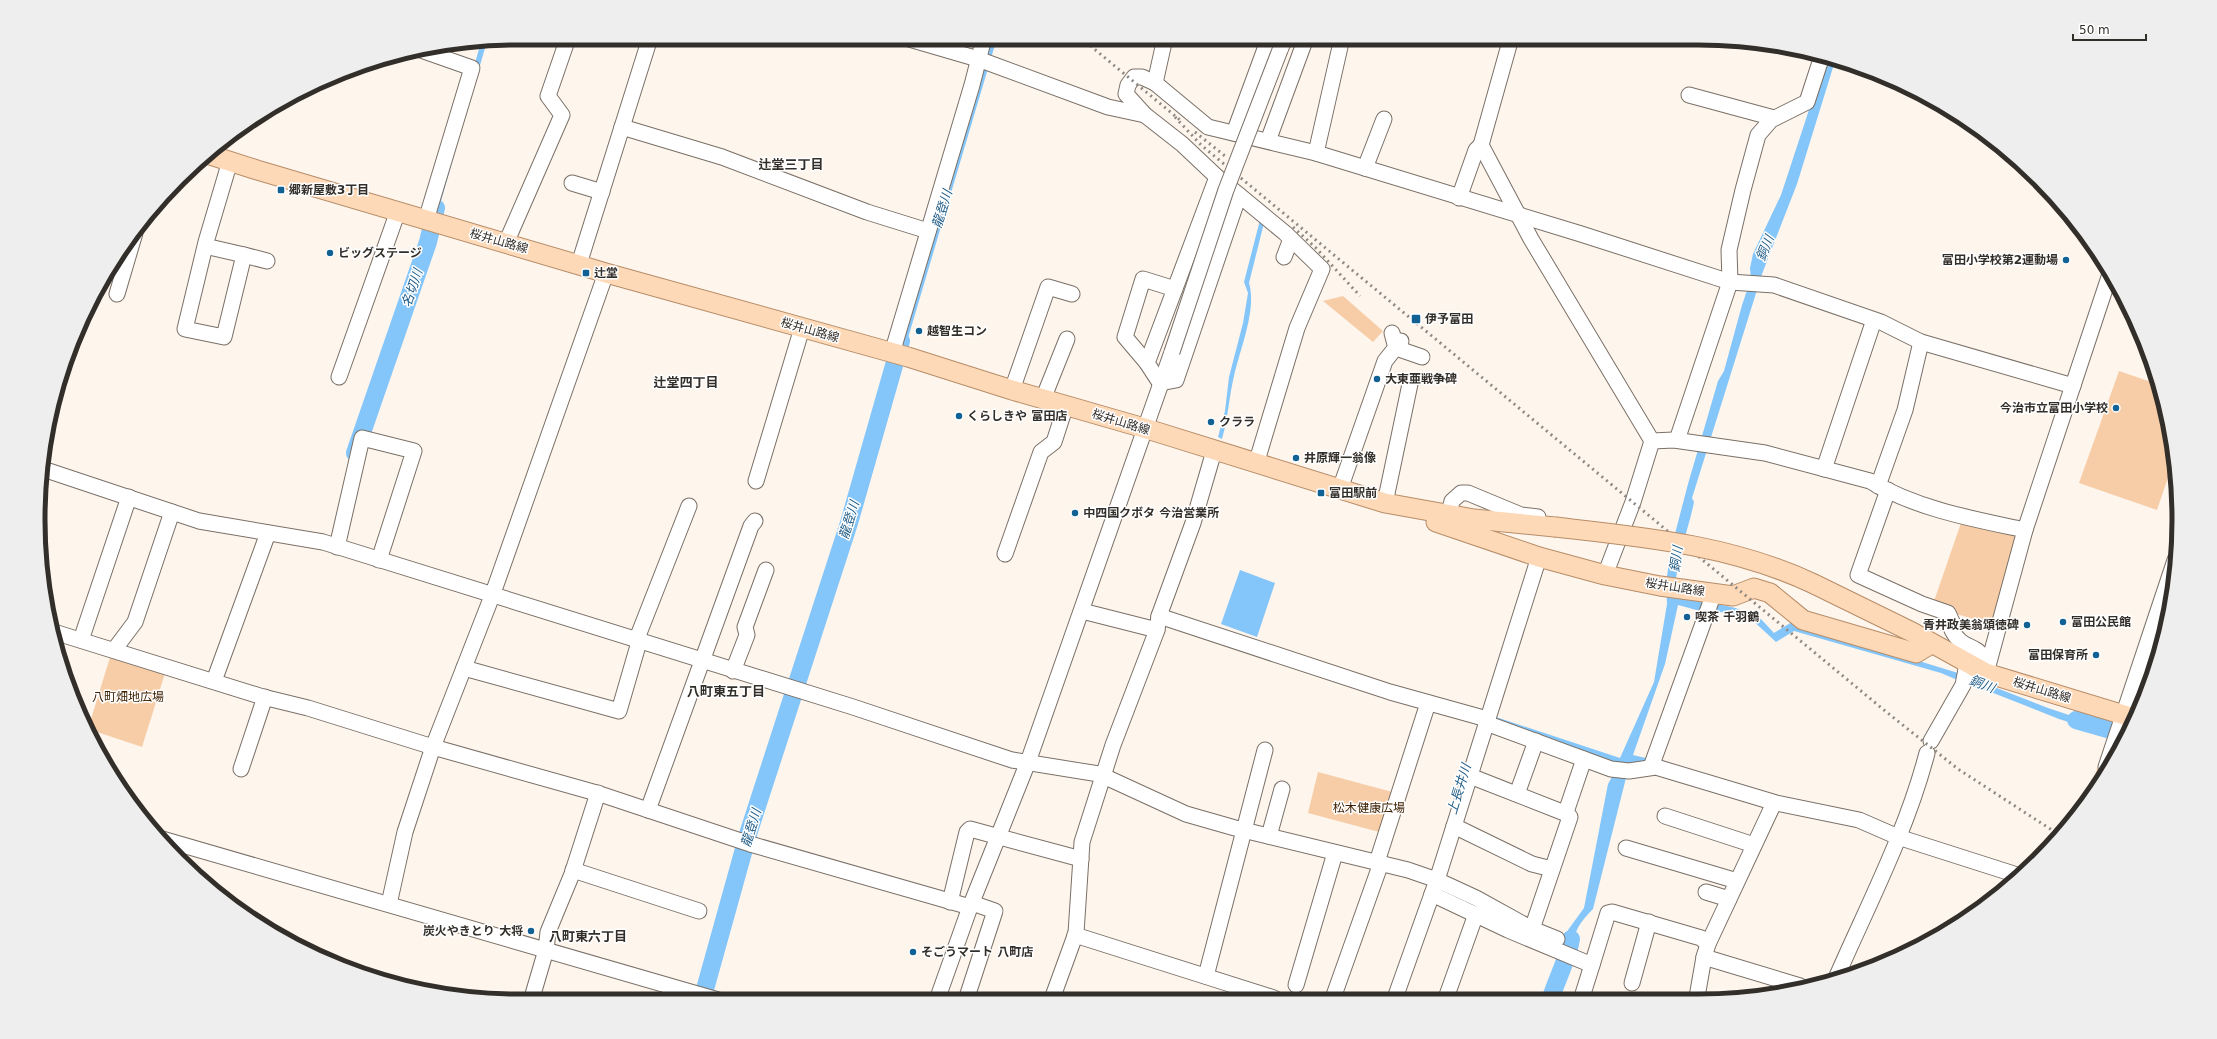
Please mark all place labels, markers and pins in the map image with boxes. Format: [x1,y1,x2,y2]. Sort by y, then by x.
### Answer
place label: 郷新屋敷3丁目 [289,183,369,197]
marker: 郷新屋敷3丁目 [276,185,286,195]
place label: ビッグステージ [338,246,422,260]
marker: ビッグステージ [325,248,335,258]
place label: 富田小学校第2運動場 [1942,253,2058,267]
marker: 富田小学校第2運動場 [2061,255,2071,265]
place label: 辻堂 [594,266,618,280]
marker: 辻堂 [581,268,591,278]
place label: 伊予富田 [1425,312,1473,326]
marker: 伊予富田 [1410,313,1422,325]
place label: 越智生コン [927,324,987,338]
marker: 越智生コン [914,326,924,336]
place label: 大東亜戦争碑 [1385,372,1457,386]
marker: 大東亜戦争碑 [1372,374,1382,384]
place label: 今治市立富田小学校 [2000,401,2108,415]
marker: 今治市立富田小学校 [2111,403,2121,413]
place label: くらしきや 富田店 [967,409,1067,423]
marker: くらしきや 富田店 [954,411,964,421]
place label: クララ [1219,415,1255,429]
marker: クララ [1206,417,1216,427]
place label: 井原輝一翁像 [1304,451,1376,465]
marker: 井原輝一翁像 [1291,453,1301,463]
place label: 富田駅前 [1329,486,1377,500]
marker: 富田駅前 [1316,488,1326,498]
place label: 中四国クボタ 今治営業所 [1083,506,1219,520]
marker: 中四国クボタ 今治営業所 [1070,508,1080,518]
place label: 喫茶 千羽鶴 [1695,610,1759,624]
marker: 喫茶 千羽鶴 [1682,612,1692,622]
place label: 富田公民館 [2071,615,2131,629]
marker: 富田公民館 [2058,617,2068,627]
place label: 青井政美翁頌徳碑 [1923,618,2019,632]
marker: 青井政美翁頌徳碑 [2022,620,2032,630]
place label: 富田保育所 [2028,648,2088,662]
marker: 富田保育所 [2091,650,2101,660]
place label: 炭火やきとり 大将 [423,924,523,938]
marker: 炭火やきとり 大将 [526,926,536,936]
place label: そごうマート 八町店 [921,945,1033,959]
marker: そごうマート 八町店 [908,947,918,957]

